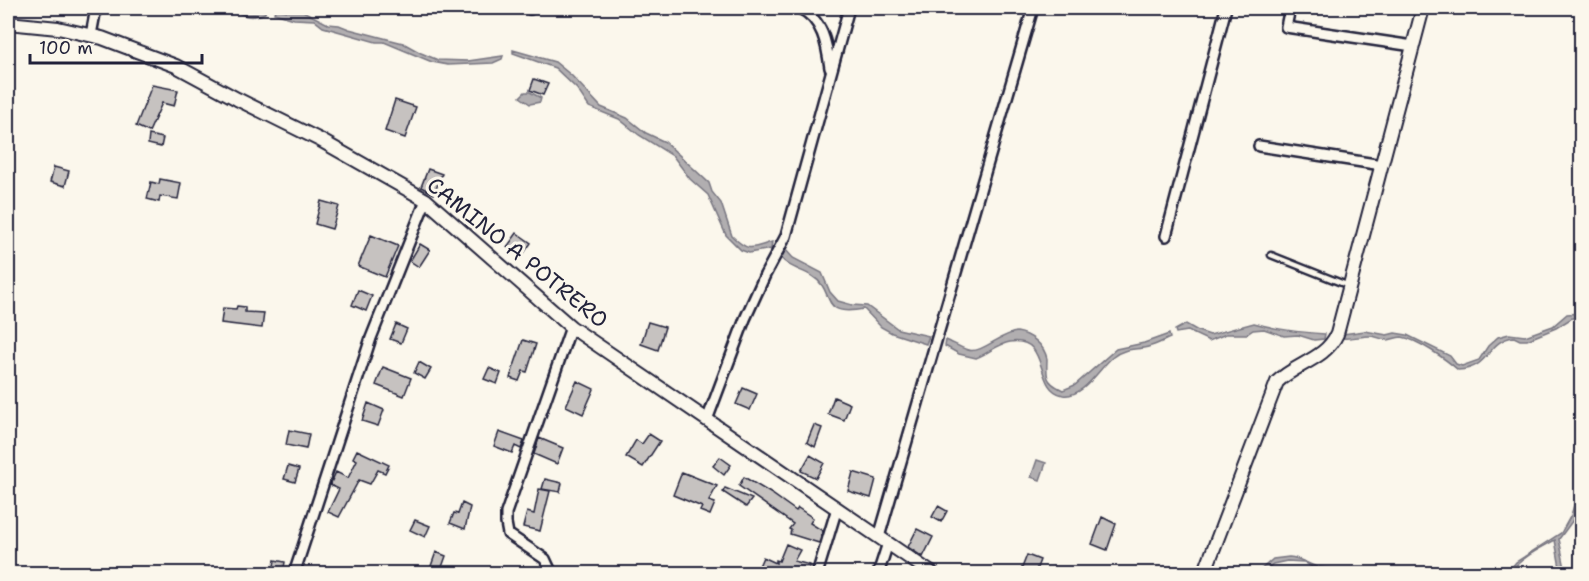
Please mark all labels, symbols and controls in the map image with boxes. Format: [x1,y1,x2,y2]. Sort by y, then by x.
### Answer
scale bar [30,27,202,65]
text: 100 m [39,36,93,60]
street label: CAMINO A POTRERO [421,170,614,334]

